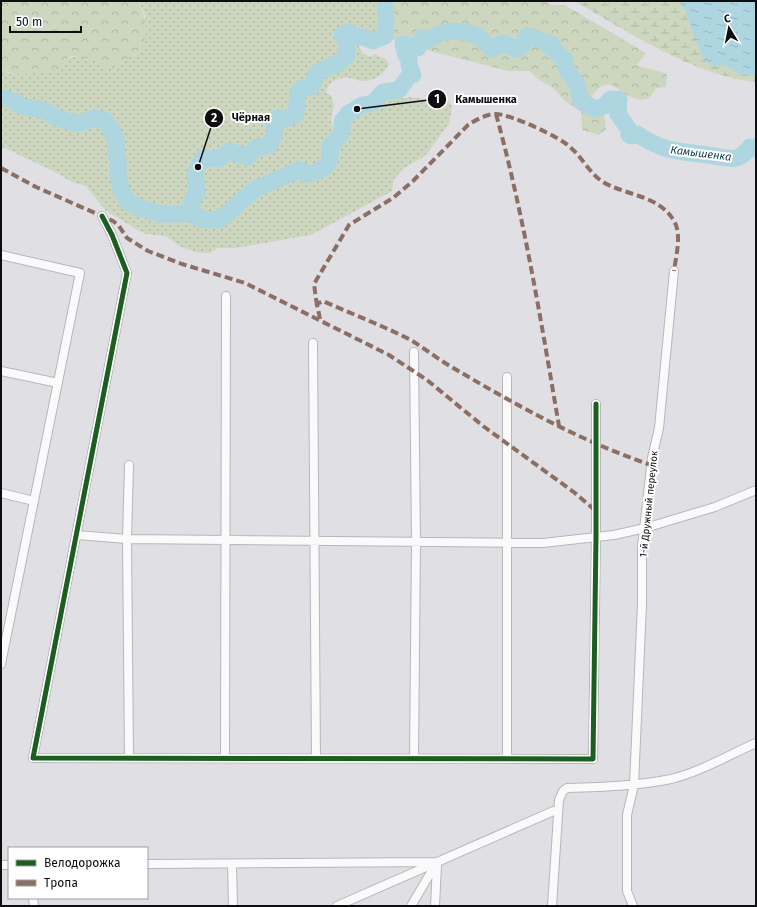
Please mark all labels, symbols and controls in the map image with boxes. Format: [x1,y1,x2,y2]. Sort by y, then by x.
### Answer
scale bar [10,8,81,34]
north arrow [709,8,749,48]
text: С [723,12,732,26]
text: 50 m [16,15,42,29]
callout: Камышенка [427,87,524,110]
text: 1 [434,92,440,106]
text: Камышенка [455,93,517,106]
callout: Чёрная [204,106,278,129]
text: 2 [211,111,217,125]
text: Чёрная [232,111,270,124]
water label: Камышенка [670,143,732,164]
street label: 1-й Дружный переулок [637,449,661,558]
legend [8,847,148,899]
text: Велодорожка [44,856,120,870]
text: Тропа [44,876,78,890]

